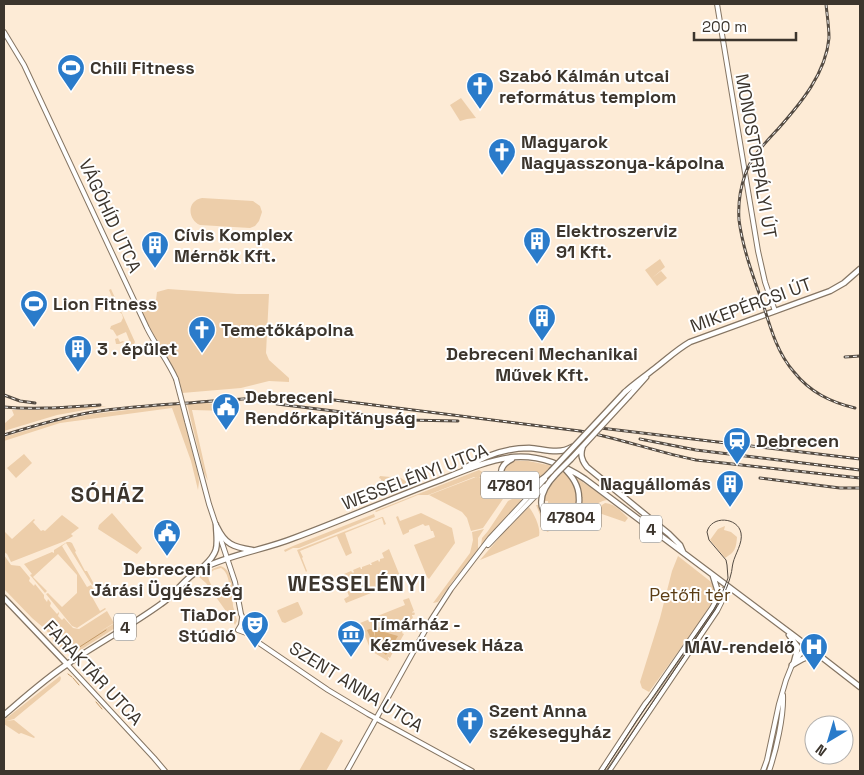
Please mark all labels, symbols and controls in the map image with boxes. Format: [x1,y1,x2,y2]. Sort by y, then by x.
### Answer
scale bar [694,10,796,42]
text: 200 m [702,17,747,36]
sports icon: Chili Fitness [56,53,86,92]
place label: Chili Fitness [90,56,195,79]
place label: Szabó Kálmán utcai református templom [499,64,676,108]
church icon: Szabó Kálmán utcai református templom [465,71,495,110]
street label: MONOSTORPÁLYI ÚT [731,72,782,240]
place label: Magyarok Nagyasszonya-kápolna [521,130,725,174]
church icon: Magyarok Nagyasszonya-kápolna [487,137,517,176]
street label: VÁGÓHÍD UTCA [74,155,147,276]
place label: Elektroszerviz 91 Kft. [556,219,677,263]
place label: Cívis Komplex Mérnök Kft. [174,223,294,267]
building icon: Elektroszerviz 91 Kft. [522,226,552,265]
building icon: Cívis Komplex Mérnök Kft. [140,230,170,269]
street label: MIKEPÉRCSI ÚT [687,272,815,337]
sports icon: Lion Fitness [19,289,49,328]
place label: Lion Fitness [53,292,157,315]
building icon: Debreceni Mechanikai Művek Kft. [527,303,557,342]
church icon: Temetőkápolna [187,315,217,354]
place label: Temetőkápolna [221,318,354,341]
building icon: 3 . épület [63,334,93,373]
place label: 3 . épület [97,337,177,360]
place label: Debreceni Mechanikai Művek Kft. [446,342,638,386]
place label: Debreceni Rendőrkapitányság [245,385,416,429]
public building icon: Debreceni Rendőrkapitányság [211,392,241,431]
station icon: Debrecen [722,426,752,465]
place label: Debrecen [756,429,839,452]
street label: WESSELÉNYI UTCA [338,438,491,515]
building icon: Nagyállomás [715,469,745,508]
road number: 47801 [481,472,539,498]
place label: Nagyállomás [600,472,711,495]
district label: SÓHÁZ [71,480,145,508]
road number: 47804 [541,504,601,530]
road number: 4 [640,516,662,542]
public building icon: Debreceni Járási Ügyészség [152,518,182,557]
place label: Debreceni Járási Ügyészség [91,557,243,601]
district label: WESSELÉNYI [287,569,427,597]
park label: Petőfi tér [649,583,731,606]
place label: TiaDor Stúdió [179,603,236,647]
theatre icon: TiaDor Stúdió [240,610,270,649]
place label: Tímárház - Kézművesek Háza [370,612,524,656]
road number: 4 [114,614,136,640]
street label: FARAKTÁR UTCA [39,615,148,730]
museum icon: Tímárház - Kézművesek Háza [336,619,366,658]
hospital icon: MÁV-rendelő [799,632,829,671]
place label: MÁV-rendelő [684,635,795,658]
street label: SZENT ANNA UTCA [285,636,428,737]
place label: Szent Anna székesegyház [489,699,611,743]
church icon: Szent Anna székesegyház [455,706,485,745]
north arrow [804,715,854,765]
text: N [812,740,830,760]

